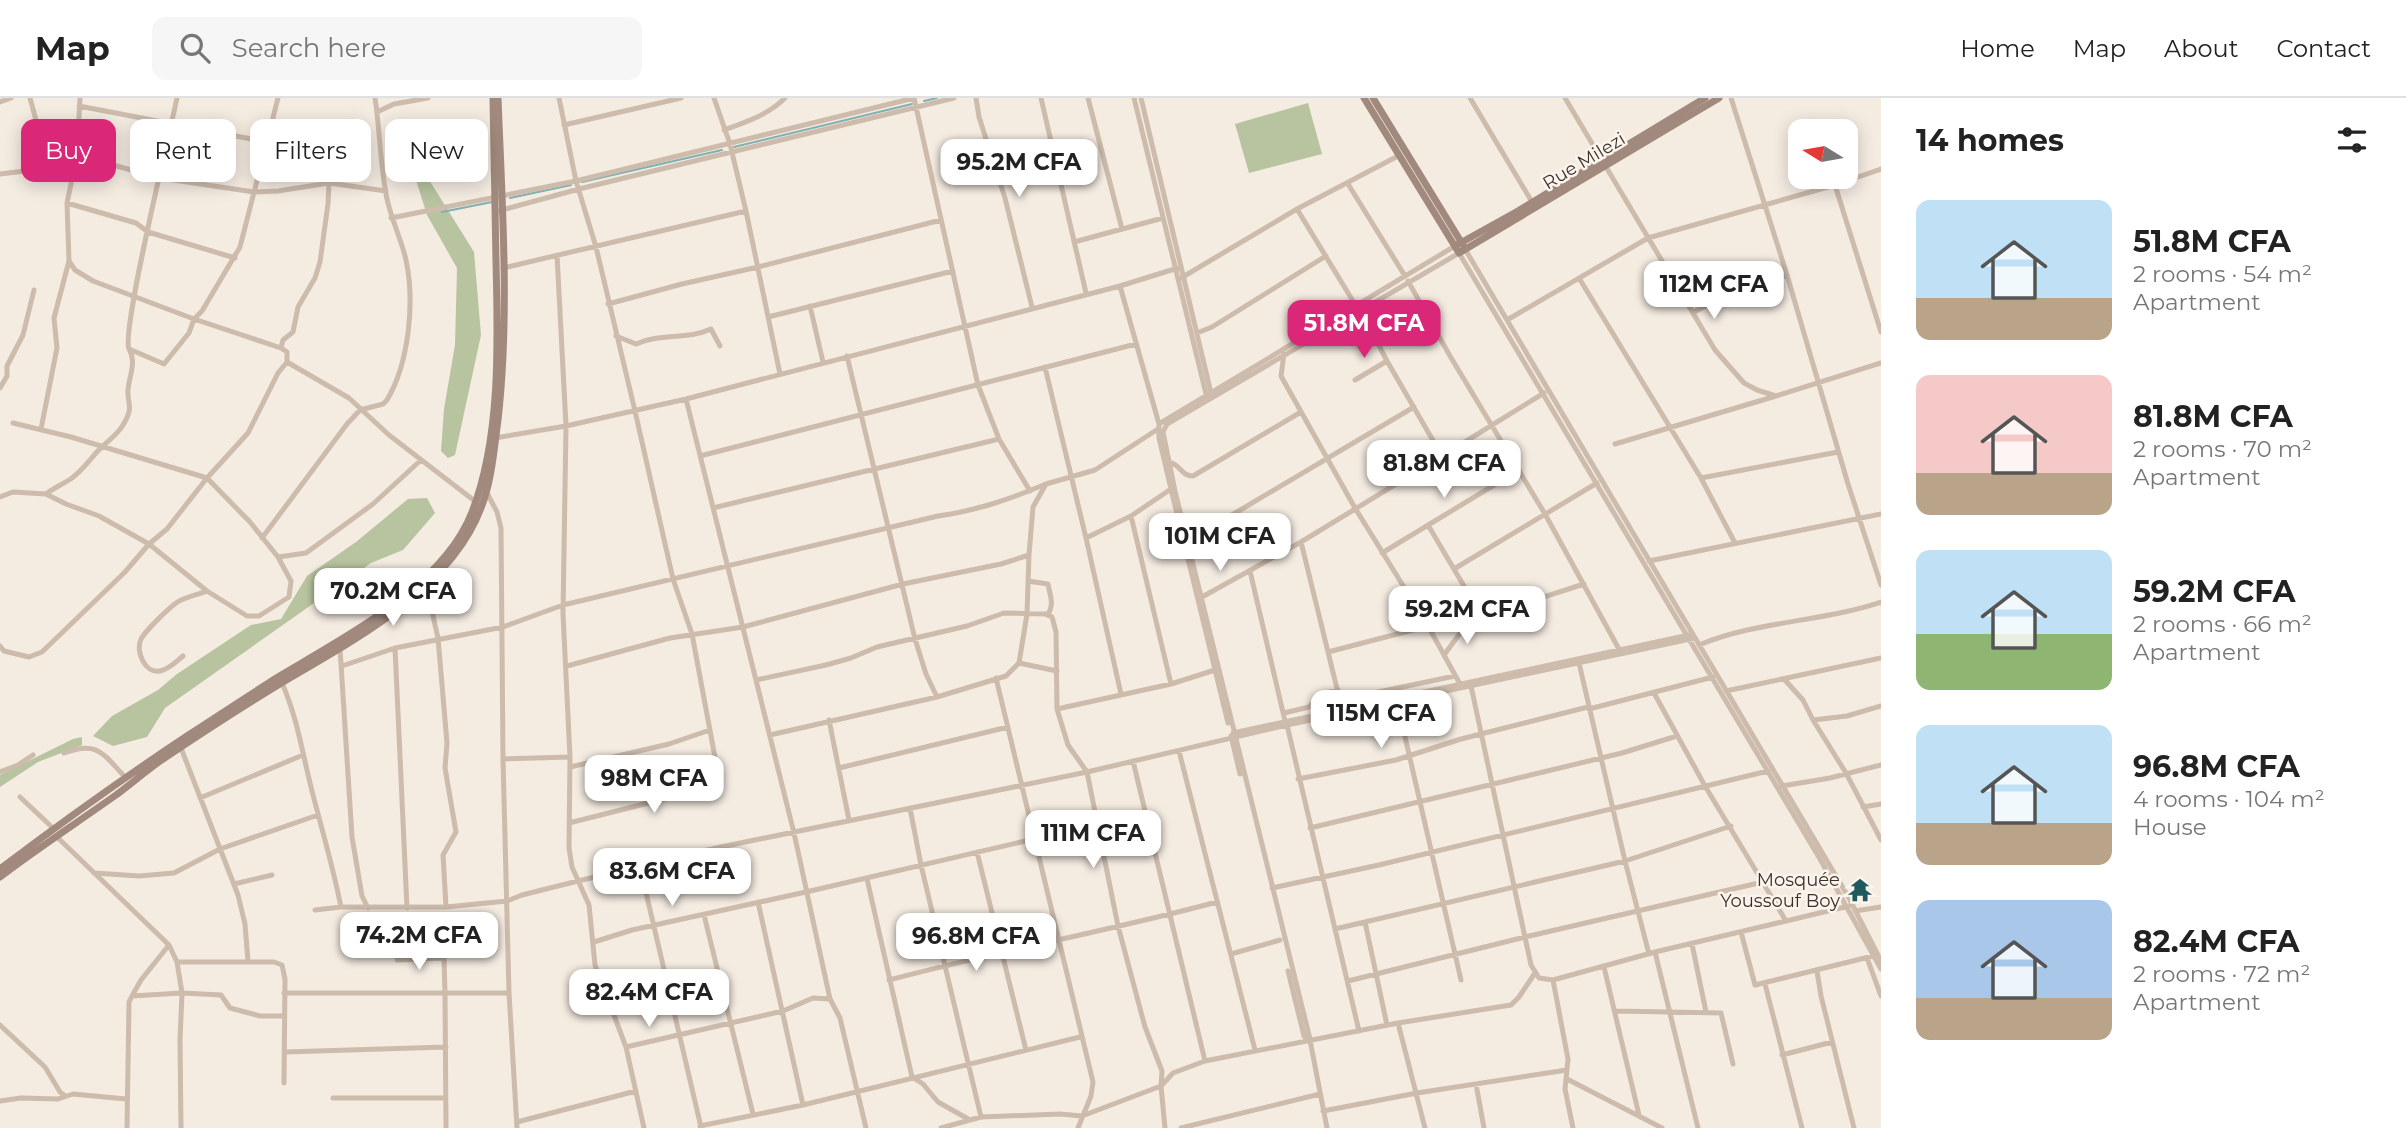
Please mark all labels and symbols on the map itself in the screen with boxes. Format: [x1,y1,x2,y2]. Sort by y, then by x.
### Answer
north arrow [1788,119,1858,189]
street label: Rue Milezi [1539,128,1629,194]
pin: 95.2M CFA [939,140,1099,199]
pin: 112M CFA [1642,262,1786,321]
pin: 51.8M CFA [1284,300,1444,360]
pin: 81.8M CFA [1364,440,1524,500]
pin: 101M CFA [1148,514,1292,573]
pin: 70.2M CFA [313,568,473,628]
pin: 59.2M CFA [1387,587,1547,646]
pin: 115M CFA [1309,690,1453,750]
pin: 98M CFA [589,756,719,815]
pin: 111M CFA [1021,810,1165,870]
pin: 83.6M CFA [592,848,752,908]
place label: Mosquée Youssouf Boy [1720,869,1840,912]
temple icon: Mosquée Youssouf Boy [1846,876,1874,904]
pin: 74.2M CFA [339,912,499,972]
pin: 96.8M CFA [896,914,1056,973]
pin: 82.4M CFA [569,970,729,1029]

